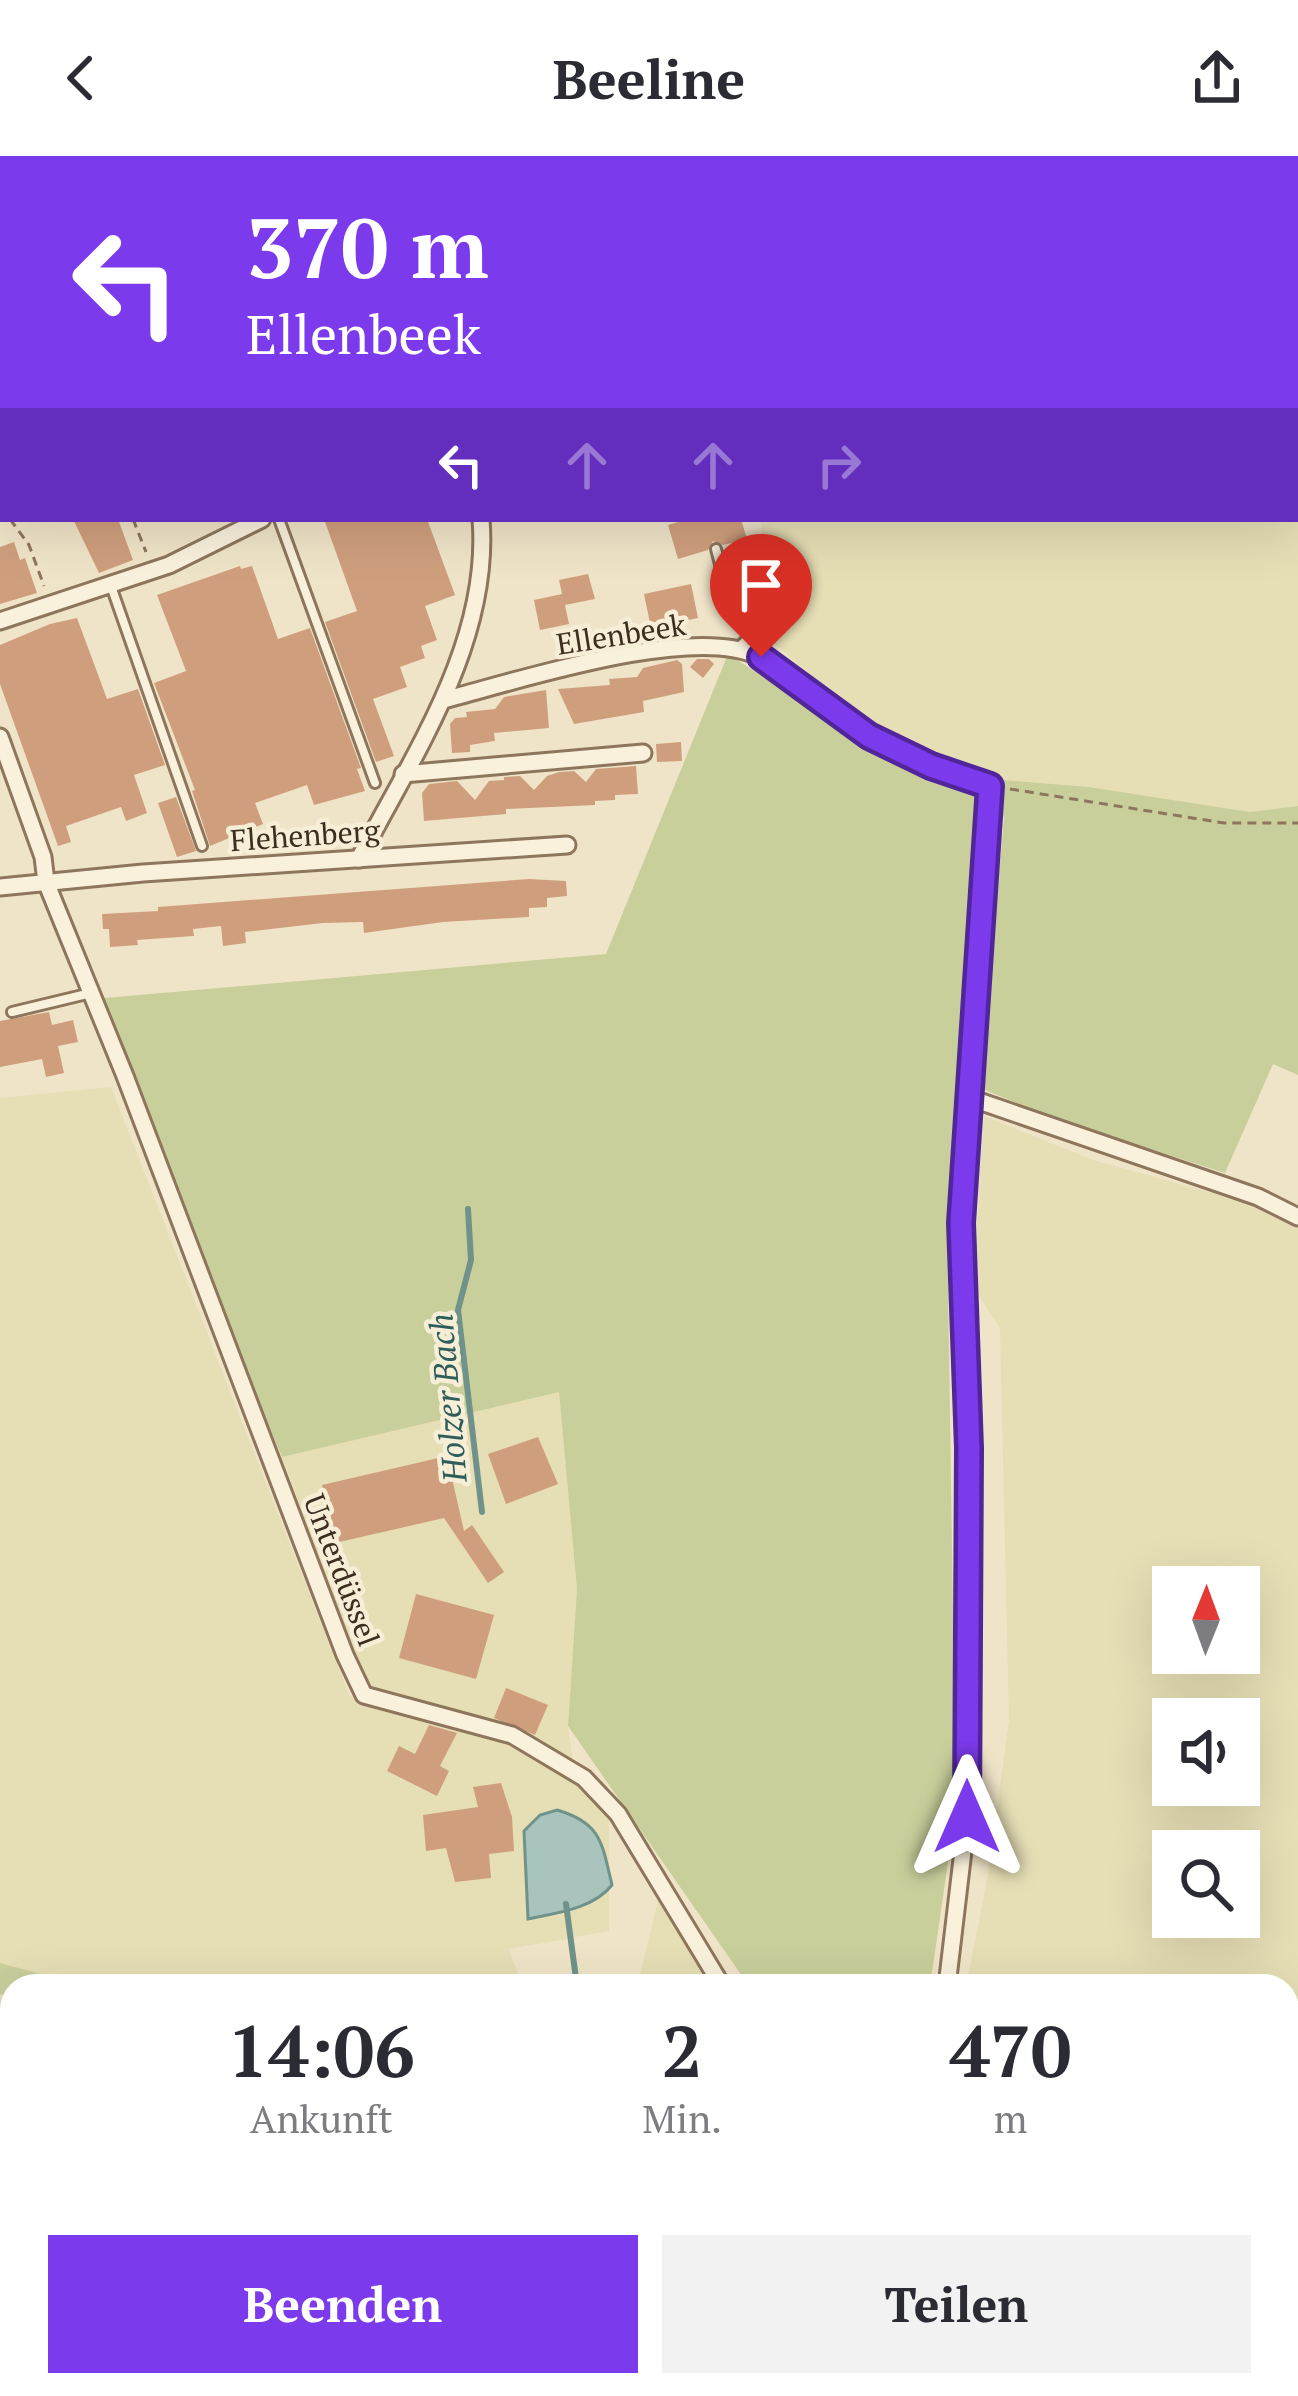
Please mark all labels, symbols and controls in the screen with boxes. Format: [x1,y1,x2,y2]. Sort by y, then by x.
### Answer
text: Beeline [553,43,745,114]
icon: back [48,45,114,111]
icon: share [1184,45,1250,111]
text: 370 m [246,191,489,302]
icon: left [48,204,204,360]
text: Ellenbeek [246,298,481,369]
icon: left [428,432,494,498]
icon: ahead [554,432,620,498]
icon: ahead [680,432,746,498]
icon: right [806,432,872,498]
pin [710,534,812,657]
icon: arrive [728,552,794,618]
street label: Ellenbeek [553,604,689,664]
street label: Flehenberg [229,810,382,860]
water label: Holzer Bach [418,1312,476,1485]
street label: Unterdüssel [295,1488,389,1652]
north arrow [1152,1566,1260,1674]
map controls [1152,1566,1260,1938]
button: sound [1152,1698,1260,1806]
position arrow [904,1754,1030,1880]
button: search [1152,1830,1260,1938]
text: 14:06 [227,2002,415,2098]
text: 2 [662,2002,703,2098]
text: 470 [949,2002,1071,2098]
text: Ankunft [250,2092,393,2144]
text: Min. [642,2092,722,2144]
text: m [994,2092,1027,2144]
button: Beenden [48,2235,638,2373]
button: Teilen [662,2235,1251,2373]

